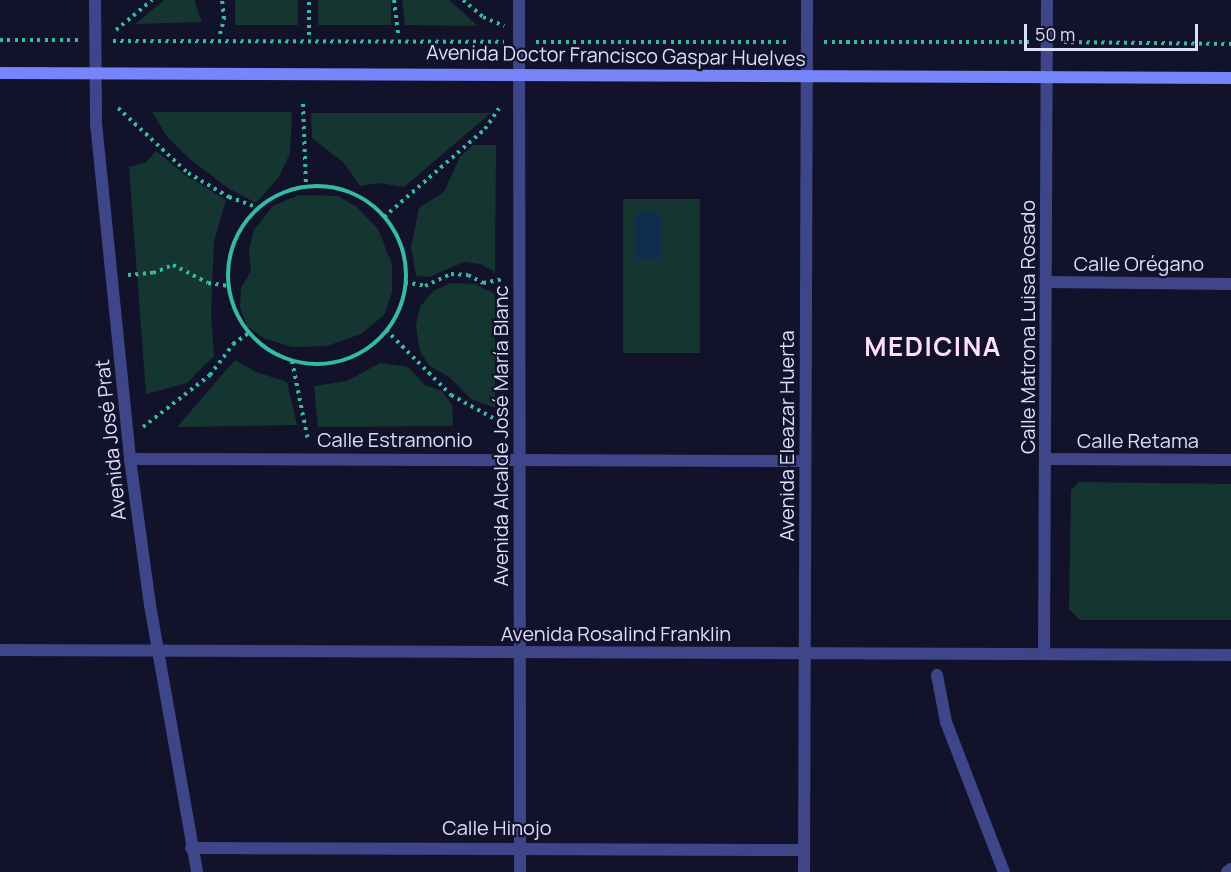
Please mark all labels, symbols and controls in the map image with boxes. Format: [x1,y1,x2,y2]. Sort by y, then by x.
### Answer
scale bar [1027,12,1201,50]
text: 50 m [1035,22,1075,46]
street label: Avenida Doctor Francisco Gaspar Huelves [426,40,806,70]
street label: Calle Matrona Luisa Rosado [1015,200,1039,454]
street label: Calle Orégano [1074,251,1204,275]
street label: Avenida Alcalde José María Blanc [488,285,512,587]
street label: Avenida Eleazar Huerta [774,330,798,542]
district label: MEDICINA [864,331,1002,363]
street label: Avenida José Prat [90,358,130,522]
street label: Calle Estramonio [317,427,473,451]
street label: Calle Retama [1077,428,1199,452]
street label: Avenida Rosalind Franklin [501,621,731,645]
street label: Calle Hinojo [442,815,552,839]

